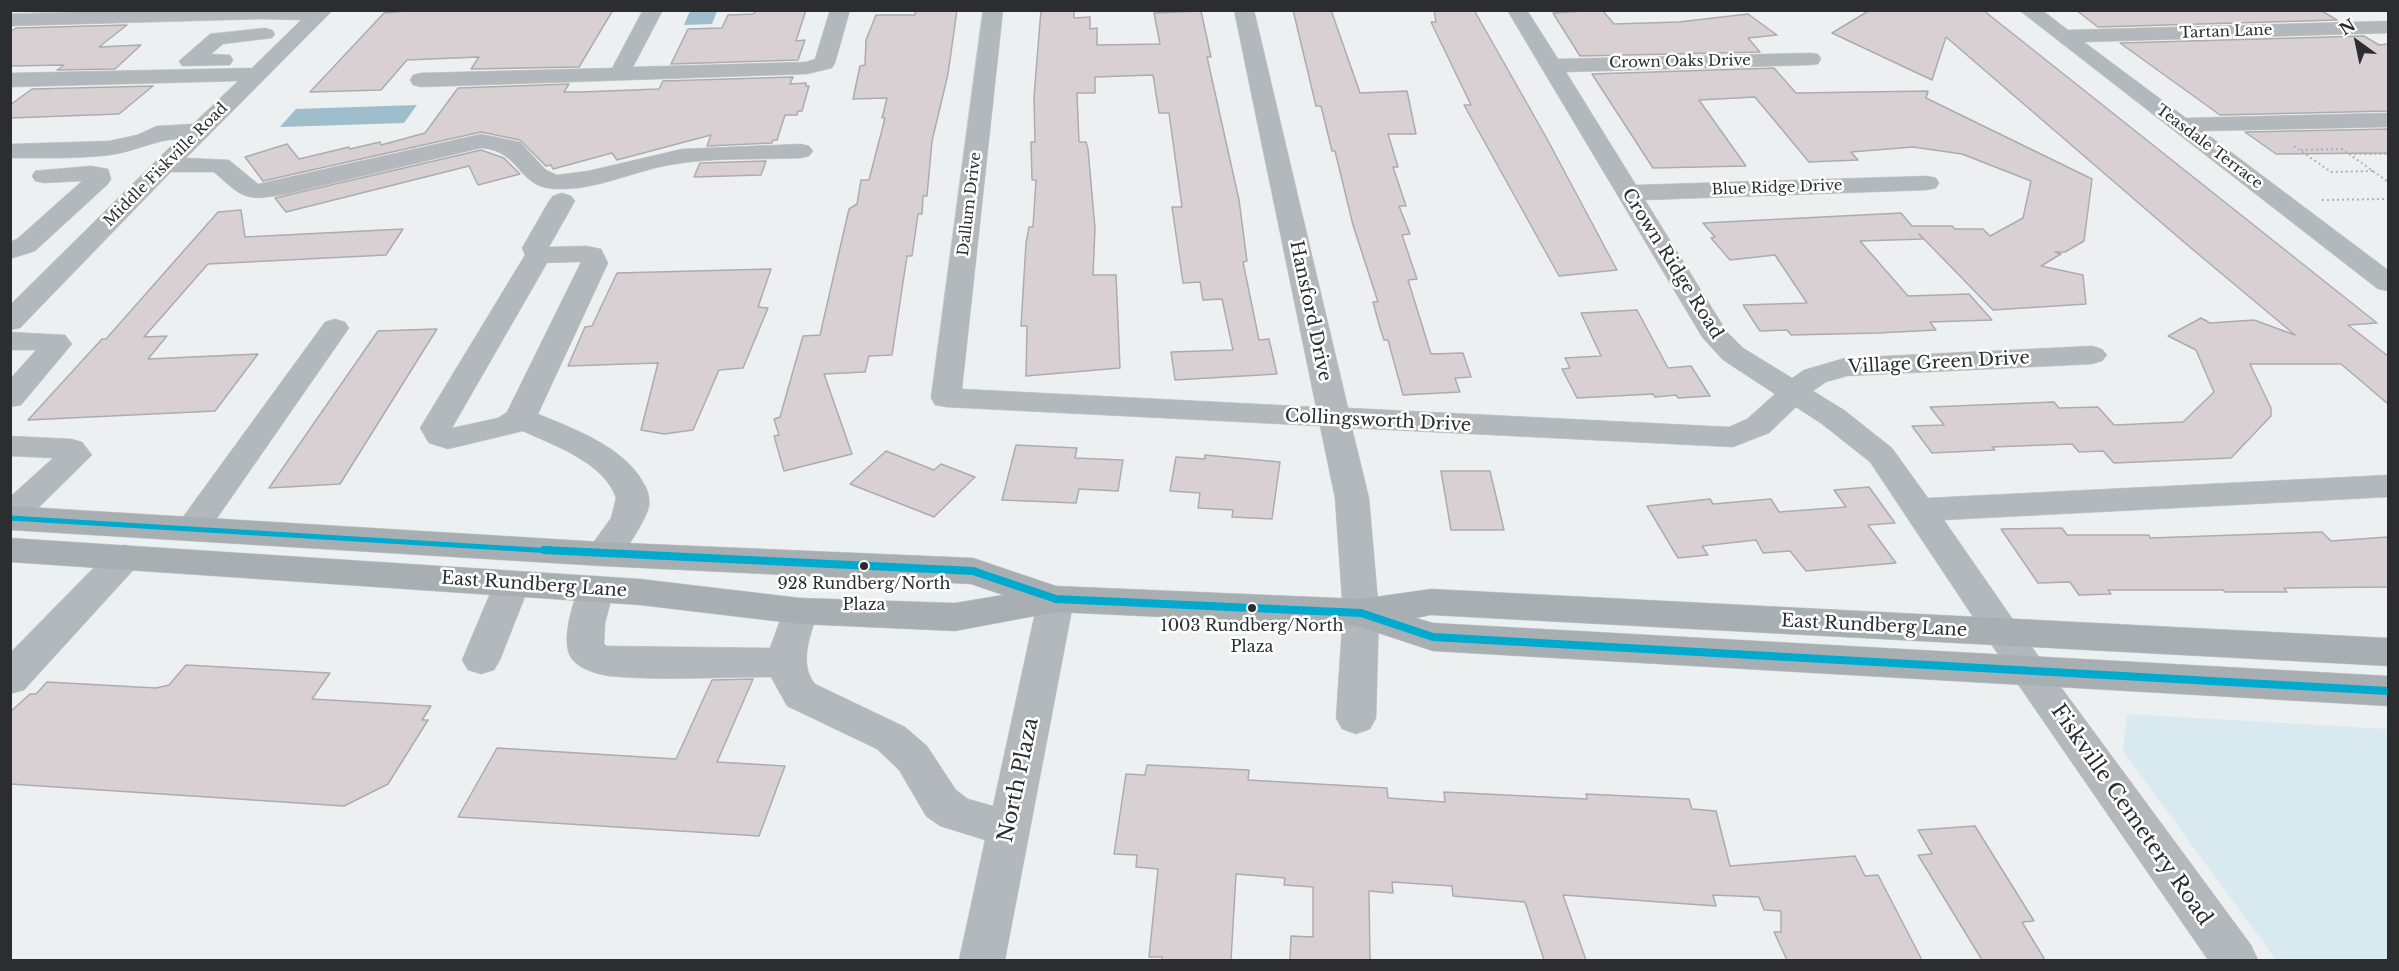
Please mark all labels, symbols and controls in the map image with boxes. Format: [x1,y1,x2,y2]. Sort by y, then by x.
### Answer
north arrow [2327,12,2387,72]
text: N [2335,14,2359,39]
street label: Tartan Lane [2179,21,2273,43]
street label: Crown Oaks Drive [1609,52,1751,72]
street label: Middle Fiskville Road [100,99,232,231]
street label: Teasdale Terrace [2152,101,2266,193]
street label: Dallum Drive [955,151,985,257]
street label: Blue Ridge Drive [1711,177,1843,199]
street label: Crown Ridge Road [1617,185,1727,343]
street label: Hansford Drive [1285,239,1335,383]
street label: Village Green Drive [1848,347,2030,379]
street label: Collingsworth Drive [1284,405,1472,437]
marker: 928 Rundberg/North Plaza [858,560,870,572]
street label: East Rundberg Lane [440,568,628,602]
place label: 928 Rundberg/North Plaza [778,574,950,612]
marker: 1003 Rundberg/North Plaza [1246,602,1258,614]
street label: East Rundberg Lane [1780,610,1968,642]
place label: 1003 Rundberg/North Plaza [1161,616,1343,654]
street label: Fiskville Cemetery Road [2045,700,2217,930]
street label: North Plaza [994,715,1044,845]

